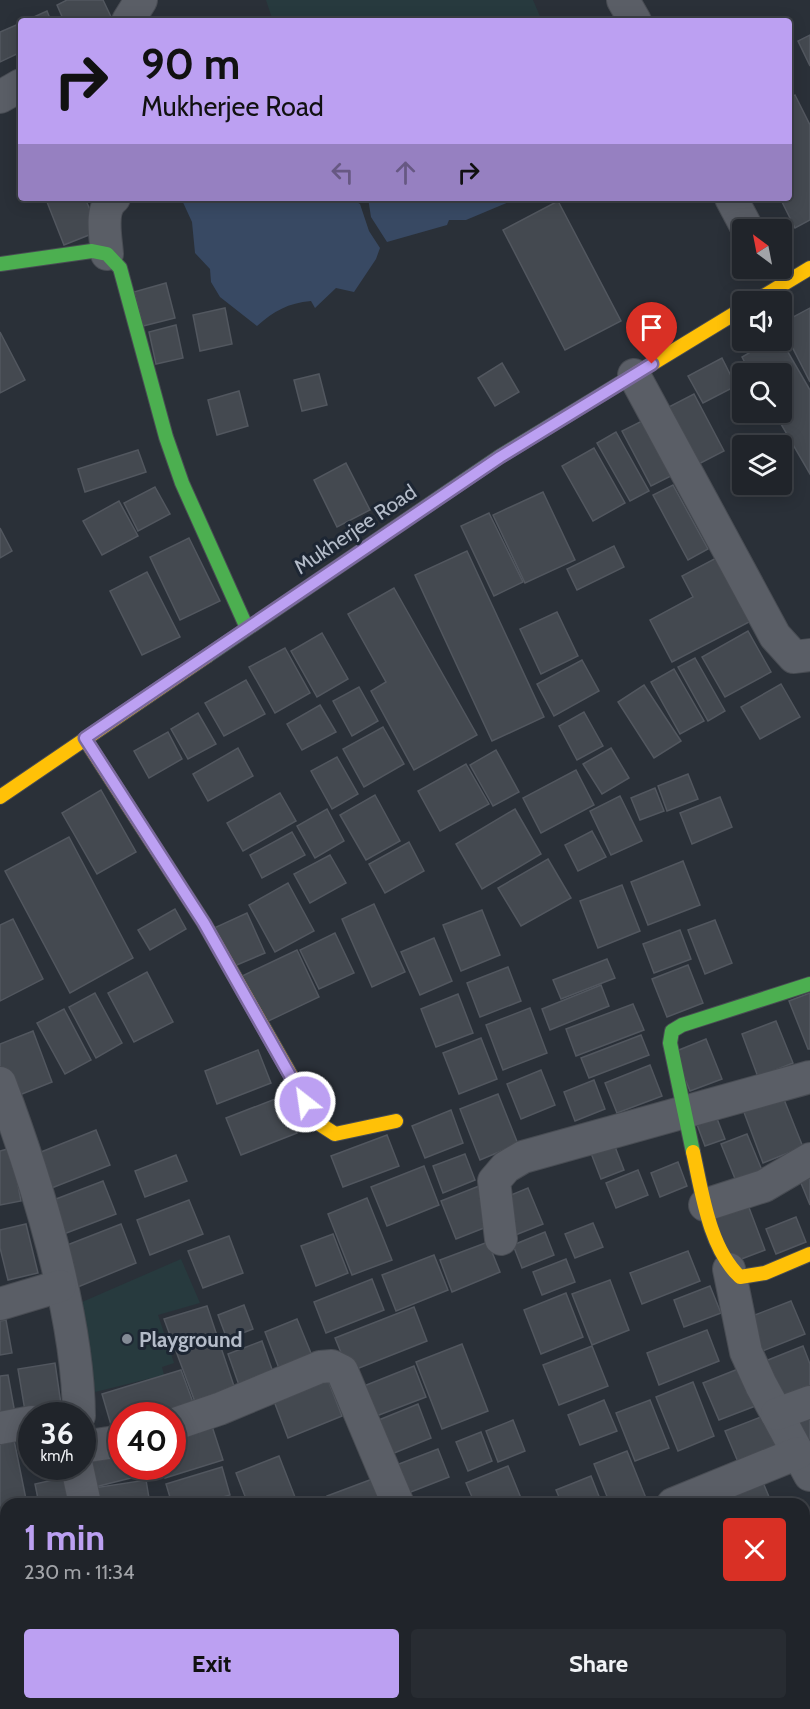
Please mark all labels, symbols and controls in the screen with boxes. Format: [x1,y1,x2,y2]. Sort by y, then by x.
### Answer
text: 90 m [141,38,240,90]
icon: right [42,42,120,120]
text: Mukherjee Road [141,90,324,123]
icon: left [326,156,359,189]
icon: ahead [389,156,422,189]
icon: right [452,156,485,189]
north arrow [732,219,792,279]
map controls [732,219,792,495]
button: sound [732,291,792,351]
pin [626,302,677,364]
icon: arrive [635,311,668,344]
button: search [732,363,792,423]
button: layers [732,435,792,495]
street label: Mukherjee Road [289,479,422,580]
position arrow [273,1070,337,1134]
place label: Playground [139,1327,243,1352]
marker: Playground [120,1332,134,1346]
speed limit sign: 40 [108,1402,186,1480]
text: 36 [40,1415,74,1452]
text: km/h [41,1447,73,1465]
text: 1 min [24,1515,105,1559]
button: close [723,1518,786,1581]
text: 230 m · 11:34 [24,1560,135,1584]
button: Exit [24,1629,399,1698]
button: Share [411,1629,786,1698]

